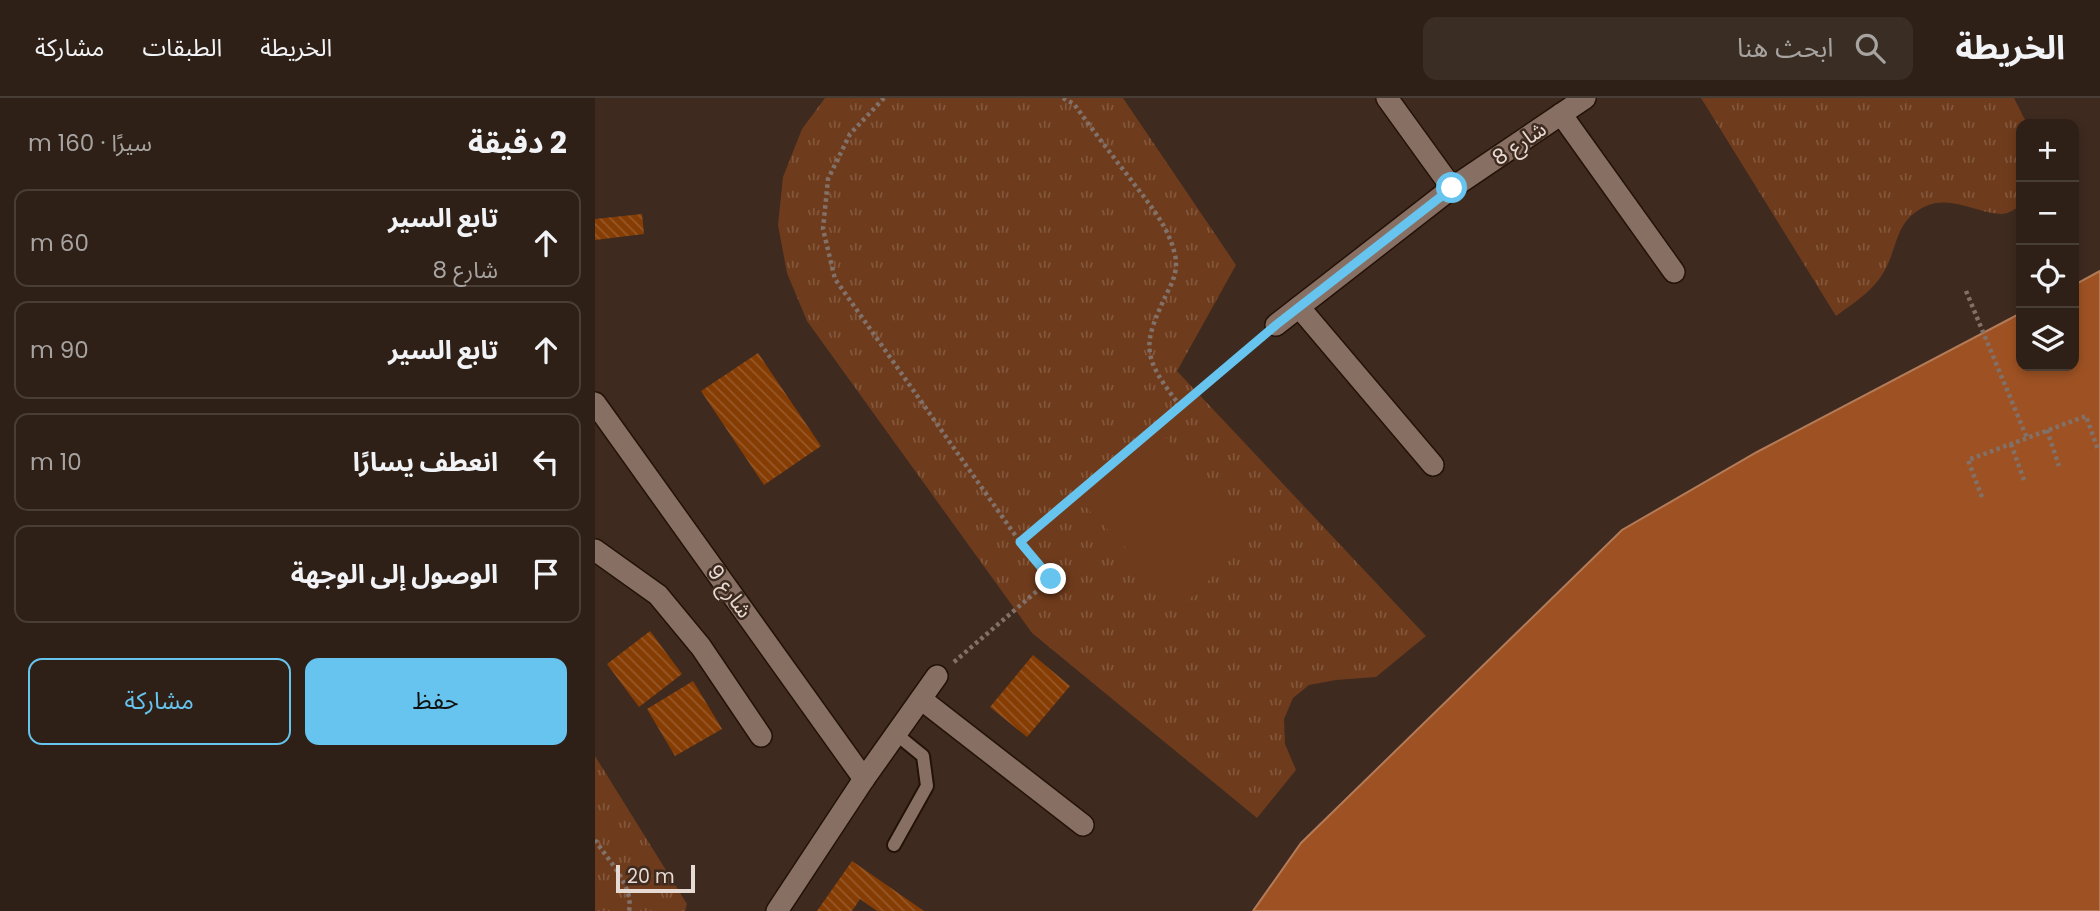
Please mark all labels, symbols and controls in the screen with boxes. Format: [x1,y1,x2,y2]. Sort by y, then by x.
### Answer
search box [1423,17,1913,80]
text: الخريطة [1955,24,2065,71]
icon: search [1851,29,1889,67]
text: ابحث هنا [1737,30,1833,66]
text: مشاركة [35,31,104,64]
text: الطبقات [142,31,222,64]
text: الخريطة [260,31,332,64]
street label: شارع 8 [1486,114,1552,173]
map controls [2016,119,2079,371]
button: + [2016,119,2079,182]
text: 2 دقيقة [468,121,567,164]
text: سيرًا · 160 m [28,127,152,159]
route start [1436,172,1467,203]
button: − [2016,182,2079,245]
text: تابع السير [388,200,498,236]
icon: ahead [527,224,565,262]
text: 60 m [30,227,89,259]
button: locate [2016,245,2079,308]
text: شارع 8 [433,254,498,286]
button: layers [2016,308,2079,371]
icon: ahead [527,331,565,369]
text: تابع السير [388,332,498,368]
text: 90 m [30,334,89,366]
icon: left [527,443,565,481]
text: انعطف يسارًا [353,444,498,480]
text: 10 m [30,446,82,478]
icon: arrive [527,555,565,593]
text: الوصول إلى الوجهة [291,556,498,592]
street label: شارع 9 [700,558,759,624]
route end [1035,563,1066,594]
button: مشاركة [28,658,291,745]
button: حفظ [305,658,567,745]
scale bar [616,862,695,894]
text: 20 m [627,863,675,890]

